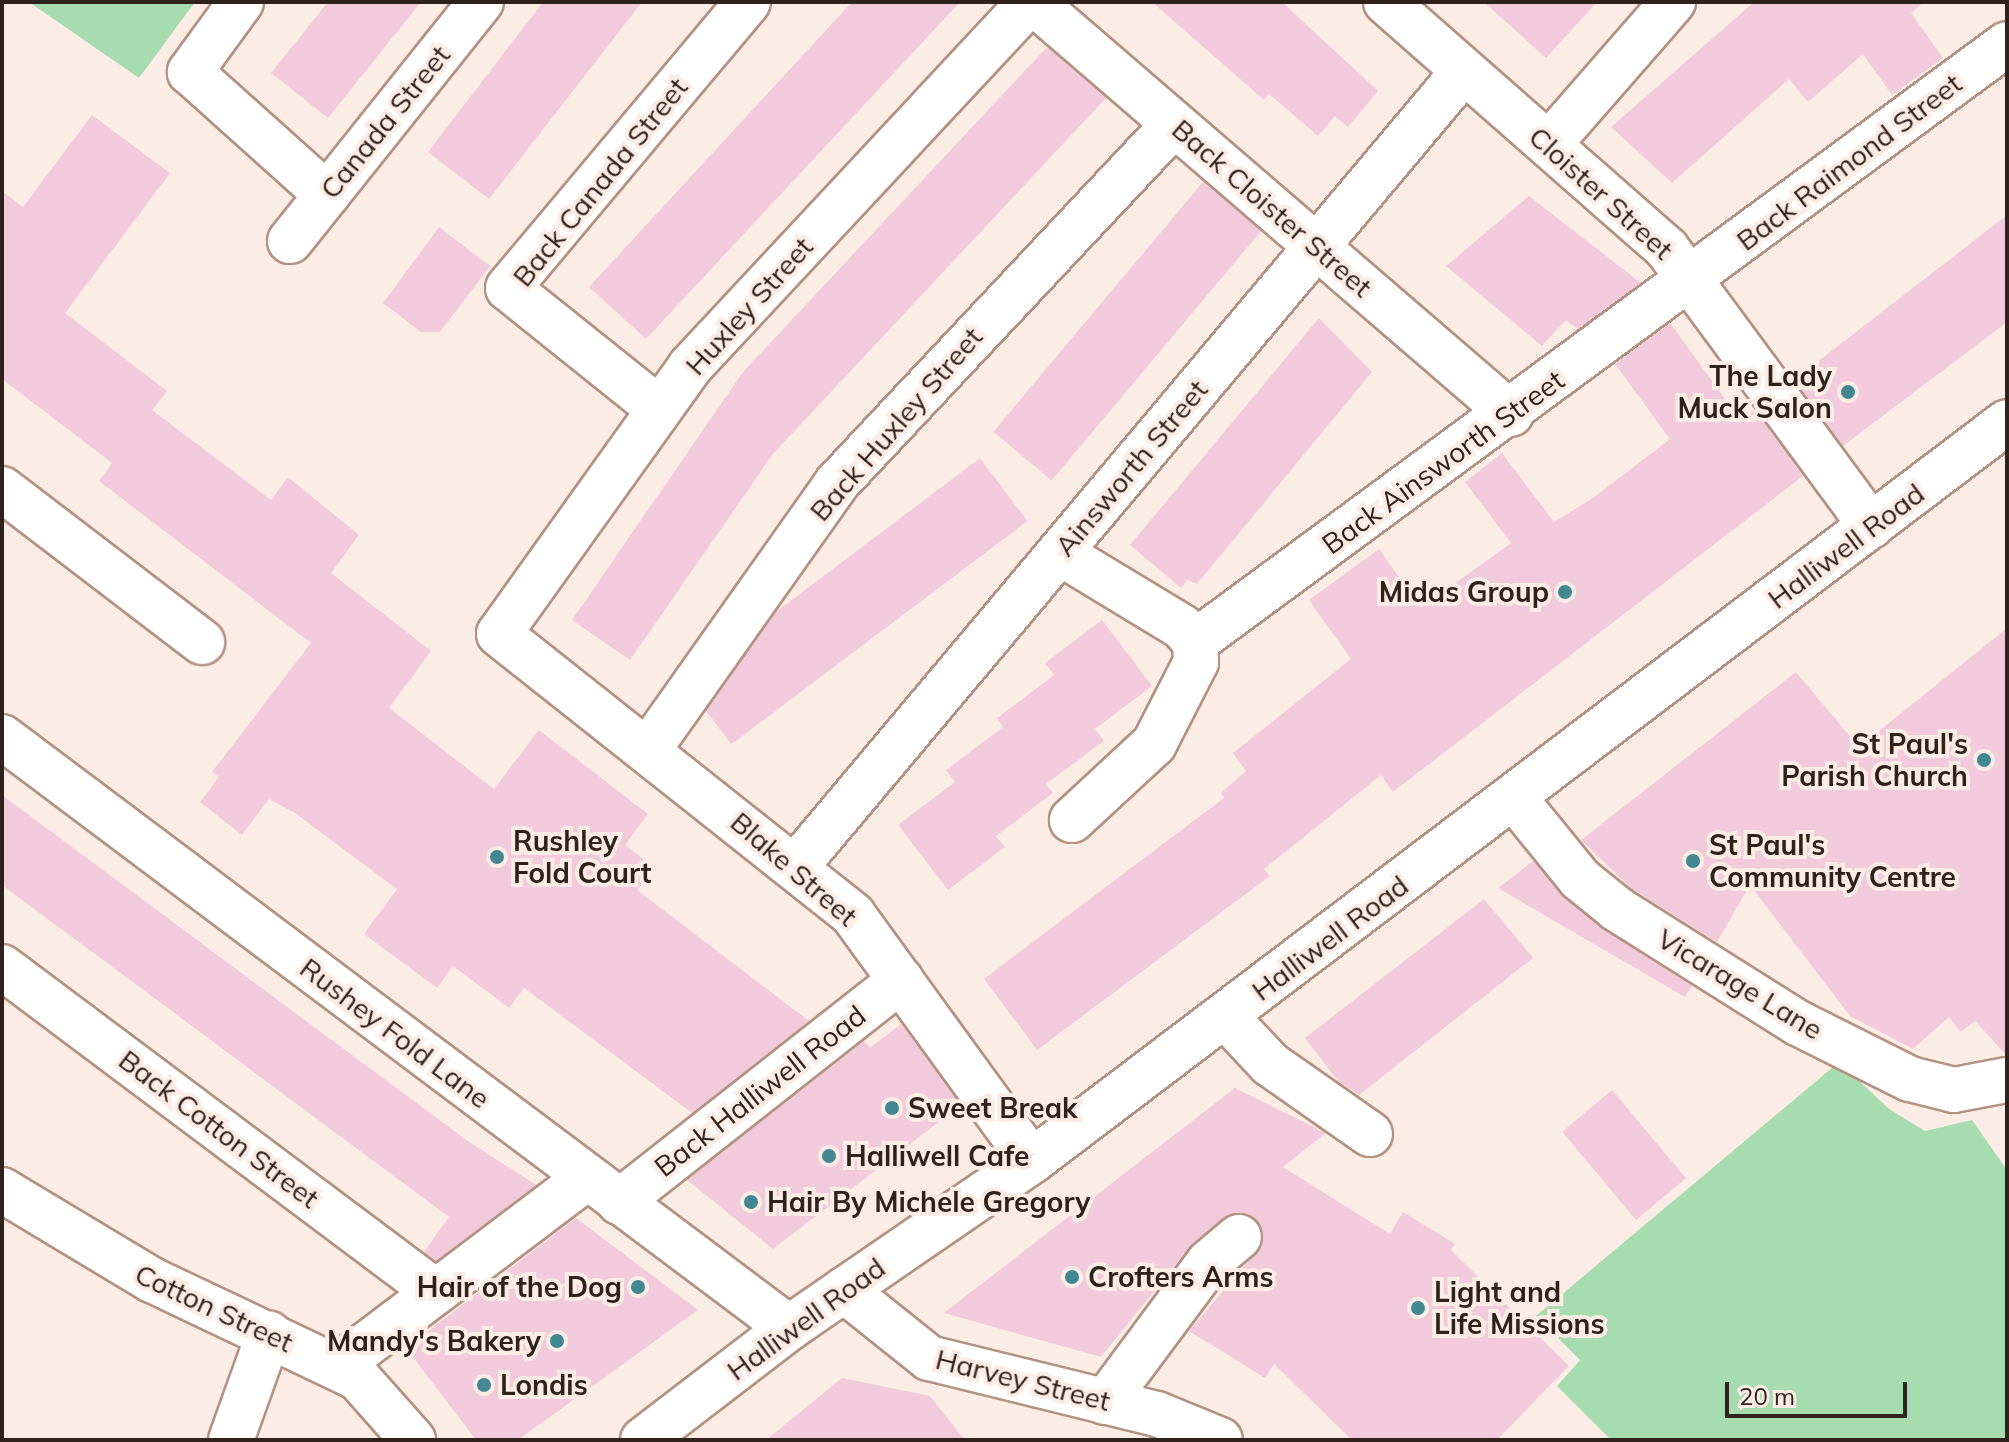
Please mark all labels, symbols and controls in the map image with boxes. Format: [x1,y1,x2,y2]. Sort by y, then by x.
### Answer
street label: Canada Street [313,39,457,205]
street label: Back Raimond Street [1730,67,1968,257]
street label: Back Canada Street [506,71,694,293]
street label: Back Cloister Street [1165,112,1379,304]
street label: Cloister Street [1522,120,1680,266]
street label: Huxley Street [678,230,820,382]
street label: Back Huxley Street [803,320,989,528]
place label: The Lady Muck Salon [1678,359,1832,425]
street label: Back Ainsworth Street [1316,363,1570,561]
street label: Ainsworth Street [1048,373,1214,563]
marker: The Lady Muck Salon [1839,383,1857,401]
street label: Halliwell Road [1761,476,1931,616]
place label: Midas Group [1379,575,1549,609]
marker: Midas Group [1556,583,1574,601]
place label: St Paul's Parish Church [1781,727,1968,793]
marker: St Paul's Parish Church [1975,751,1993,769]
street label: Blake Street [724,805,864,933]
place label: Rushley Fold Court [513,824,651,890]
place label: St Paul's Community Centre [1709,828,1956,894]
marker: Rushley Fold Court [488,848,506,866]
marker: St Paul's Community Centre [1684,852,1702,870]
street label: Halliwell Road [1245,868,1415,1008]
street label: Vicarage Lane [1651,922,1829,1046]
street label: Rushey Fold Lane [294,951,496,1115]
street label: Back Halliwell Road [648,998,872,1184]
street label: Back Cotton Street [112,1043,326,1215]
place label: Sweet Break [908,1091,1077,1125]
marker: Sweet Break [883,1099,901,1117]
place label: Halliwell Cafe [845,1139,1029,1173]
marker: Halliwell Cafe [820,1147,838,1165]
place label: Hair By Michele Gregory [767,1185,1090,1219]
marker: Hair By Michele Gregory [742,1193,760,1211]
street label: Halliwell Road [721,1250,891,1388]
street label: Cotton Street [130,1257,298,1359]
place label: Crofters Arms [1088,1260,1273,1294]
marker: Crofters Arms [1063,1268,1081,1286]
place label: Hair of the Dog [417,1270,622,1304]
place label: Light and Life Missions [1434,1275,1604,1341]
marker: Hair of the Dog [629,1278,647,1296]
marker: Light and Life Missions [1409,1299,1427,1317]
place label: Mandy's Bakery [327,1324,541,1358]
marker: Mandy's Bakery [548,1332,566,1350]
street label: Harvey Street [932,1342,1114,1418]
scale bar [1729,1366,1911,1416]
place label: Londis [500,1368,588,1402]
marker: Londis [475,1376,493,1394]
text: 20 m [1739,1381,1795,1411]

